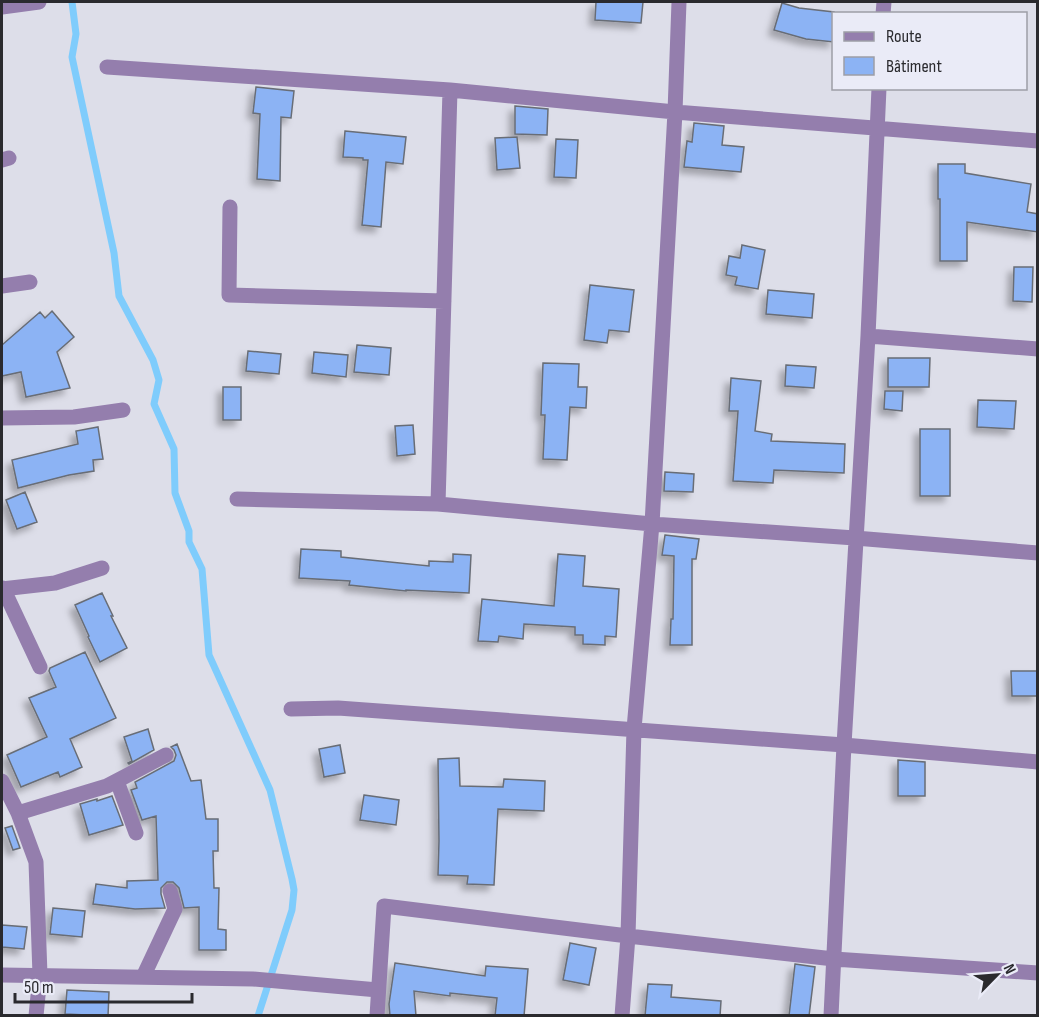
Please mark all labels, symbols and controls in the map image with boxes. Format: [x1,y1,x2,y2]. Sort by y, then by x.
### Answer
legend [832,12,1027,90]
text: Route [886,26,922,47]
text: Bâtiment [886,56,942,77]
north arrow [967,945,1027,1005]
text: N [999,961,1020,977]
scale bar [15,966,192,1004]
text: 50 m [24,977,54,998]

